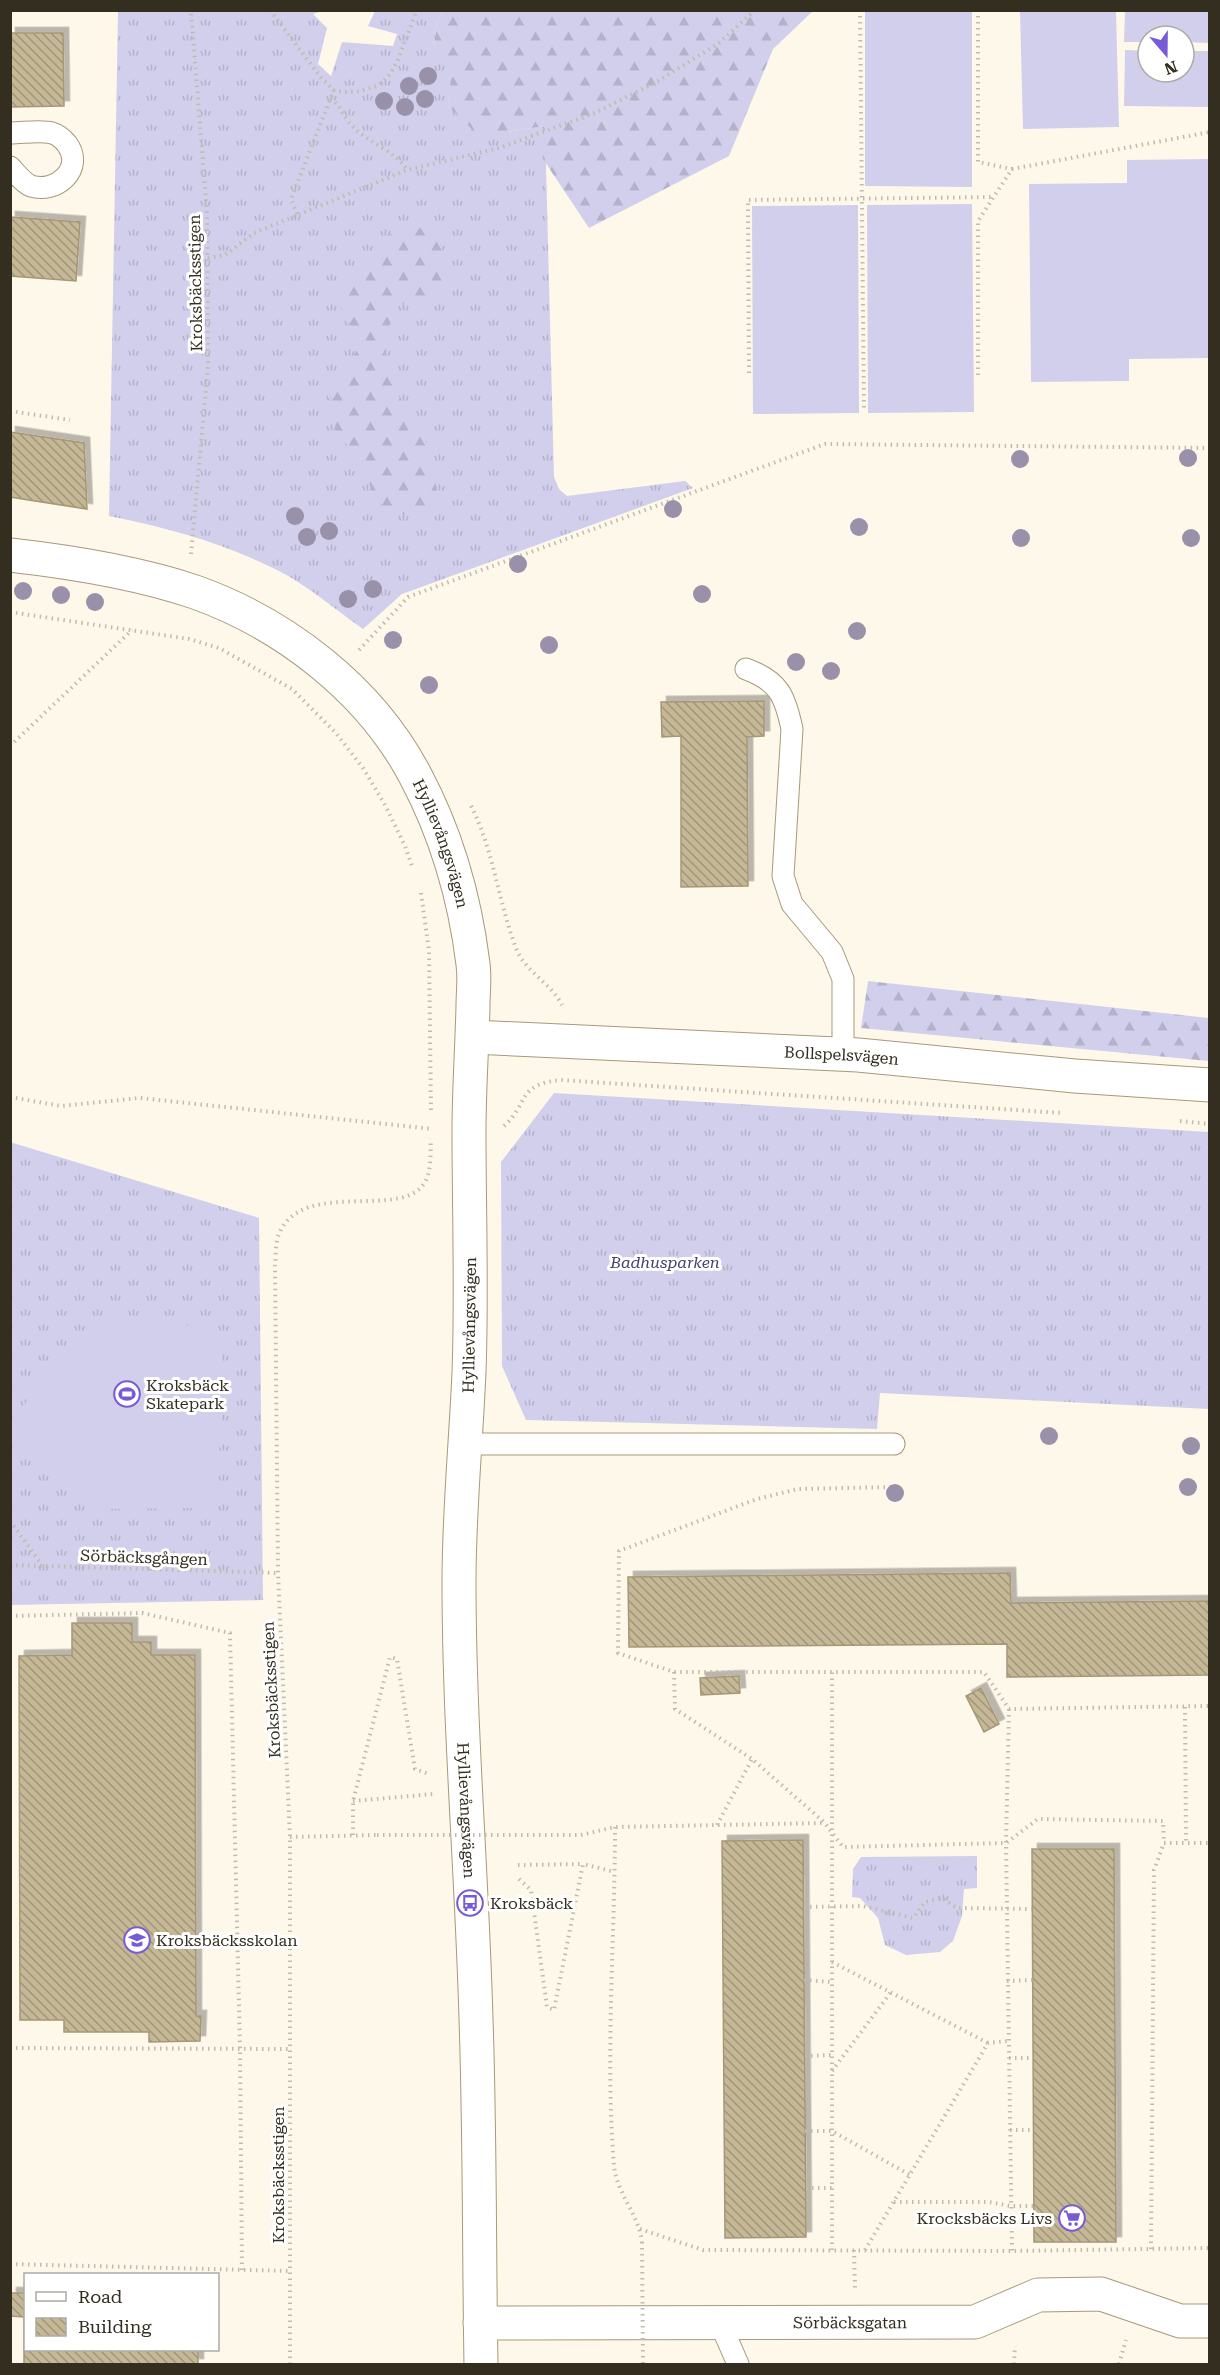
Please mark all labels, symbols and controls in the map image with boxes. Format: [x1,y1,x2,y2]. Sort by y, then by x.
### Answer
north arrow [1136,24,1196,84]
text: N [1162,57,1180,79]
street label: Kroksbäcksstigen [185,214,206,352]
street label: Hyllievångsvägen [409,776,472,910]
street label: Bollspelsvägen [784,1043,900,1069]
park label: Badhusparken [609,1253,720,1272]
street label: Hyllievångsvägen [459,1257,480,1393]
place label: Kroksbäck Skatepark [146,1376,229,1413]
sports icon: Kroksbäck Skatepark [112,1379,142,1409]
street label: Sörbäcksgången [80,1546,208,1569]
street label: Kroksbäcksstigen [258,1621,285,1759]
street label: Hyllievångsvägen [453,1742,479,1879]
bus stop icon: Kroksbäck [455,1888,485,1918]
place label: Kroksbäck [490,1894,573,1913]
school or university icon: Kroksbäcksskolan [122,1925,152,1955]
place label: Kroksbäcksskolan [156,1931,298,1950]
street label: Kroksbäcksstigen [269,2106,288,2244]
supermarket icon: Krocksbäcks Livs [1057,2203,1087,2233]
place label: Krocksbäcks Livs [917,2209,1052,2228]
legend [24,2273,219,2351]
text: Road [78,2286,123,2307]
street label: Sörbäcksgatan [793,2313,907,2332]
text: Building [78,2316,152,2337]

